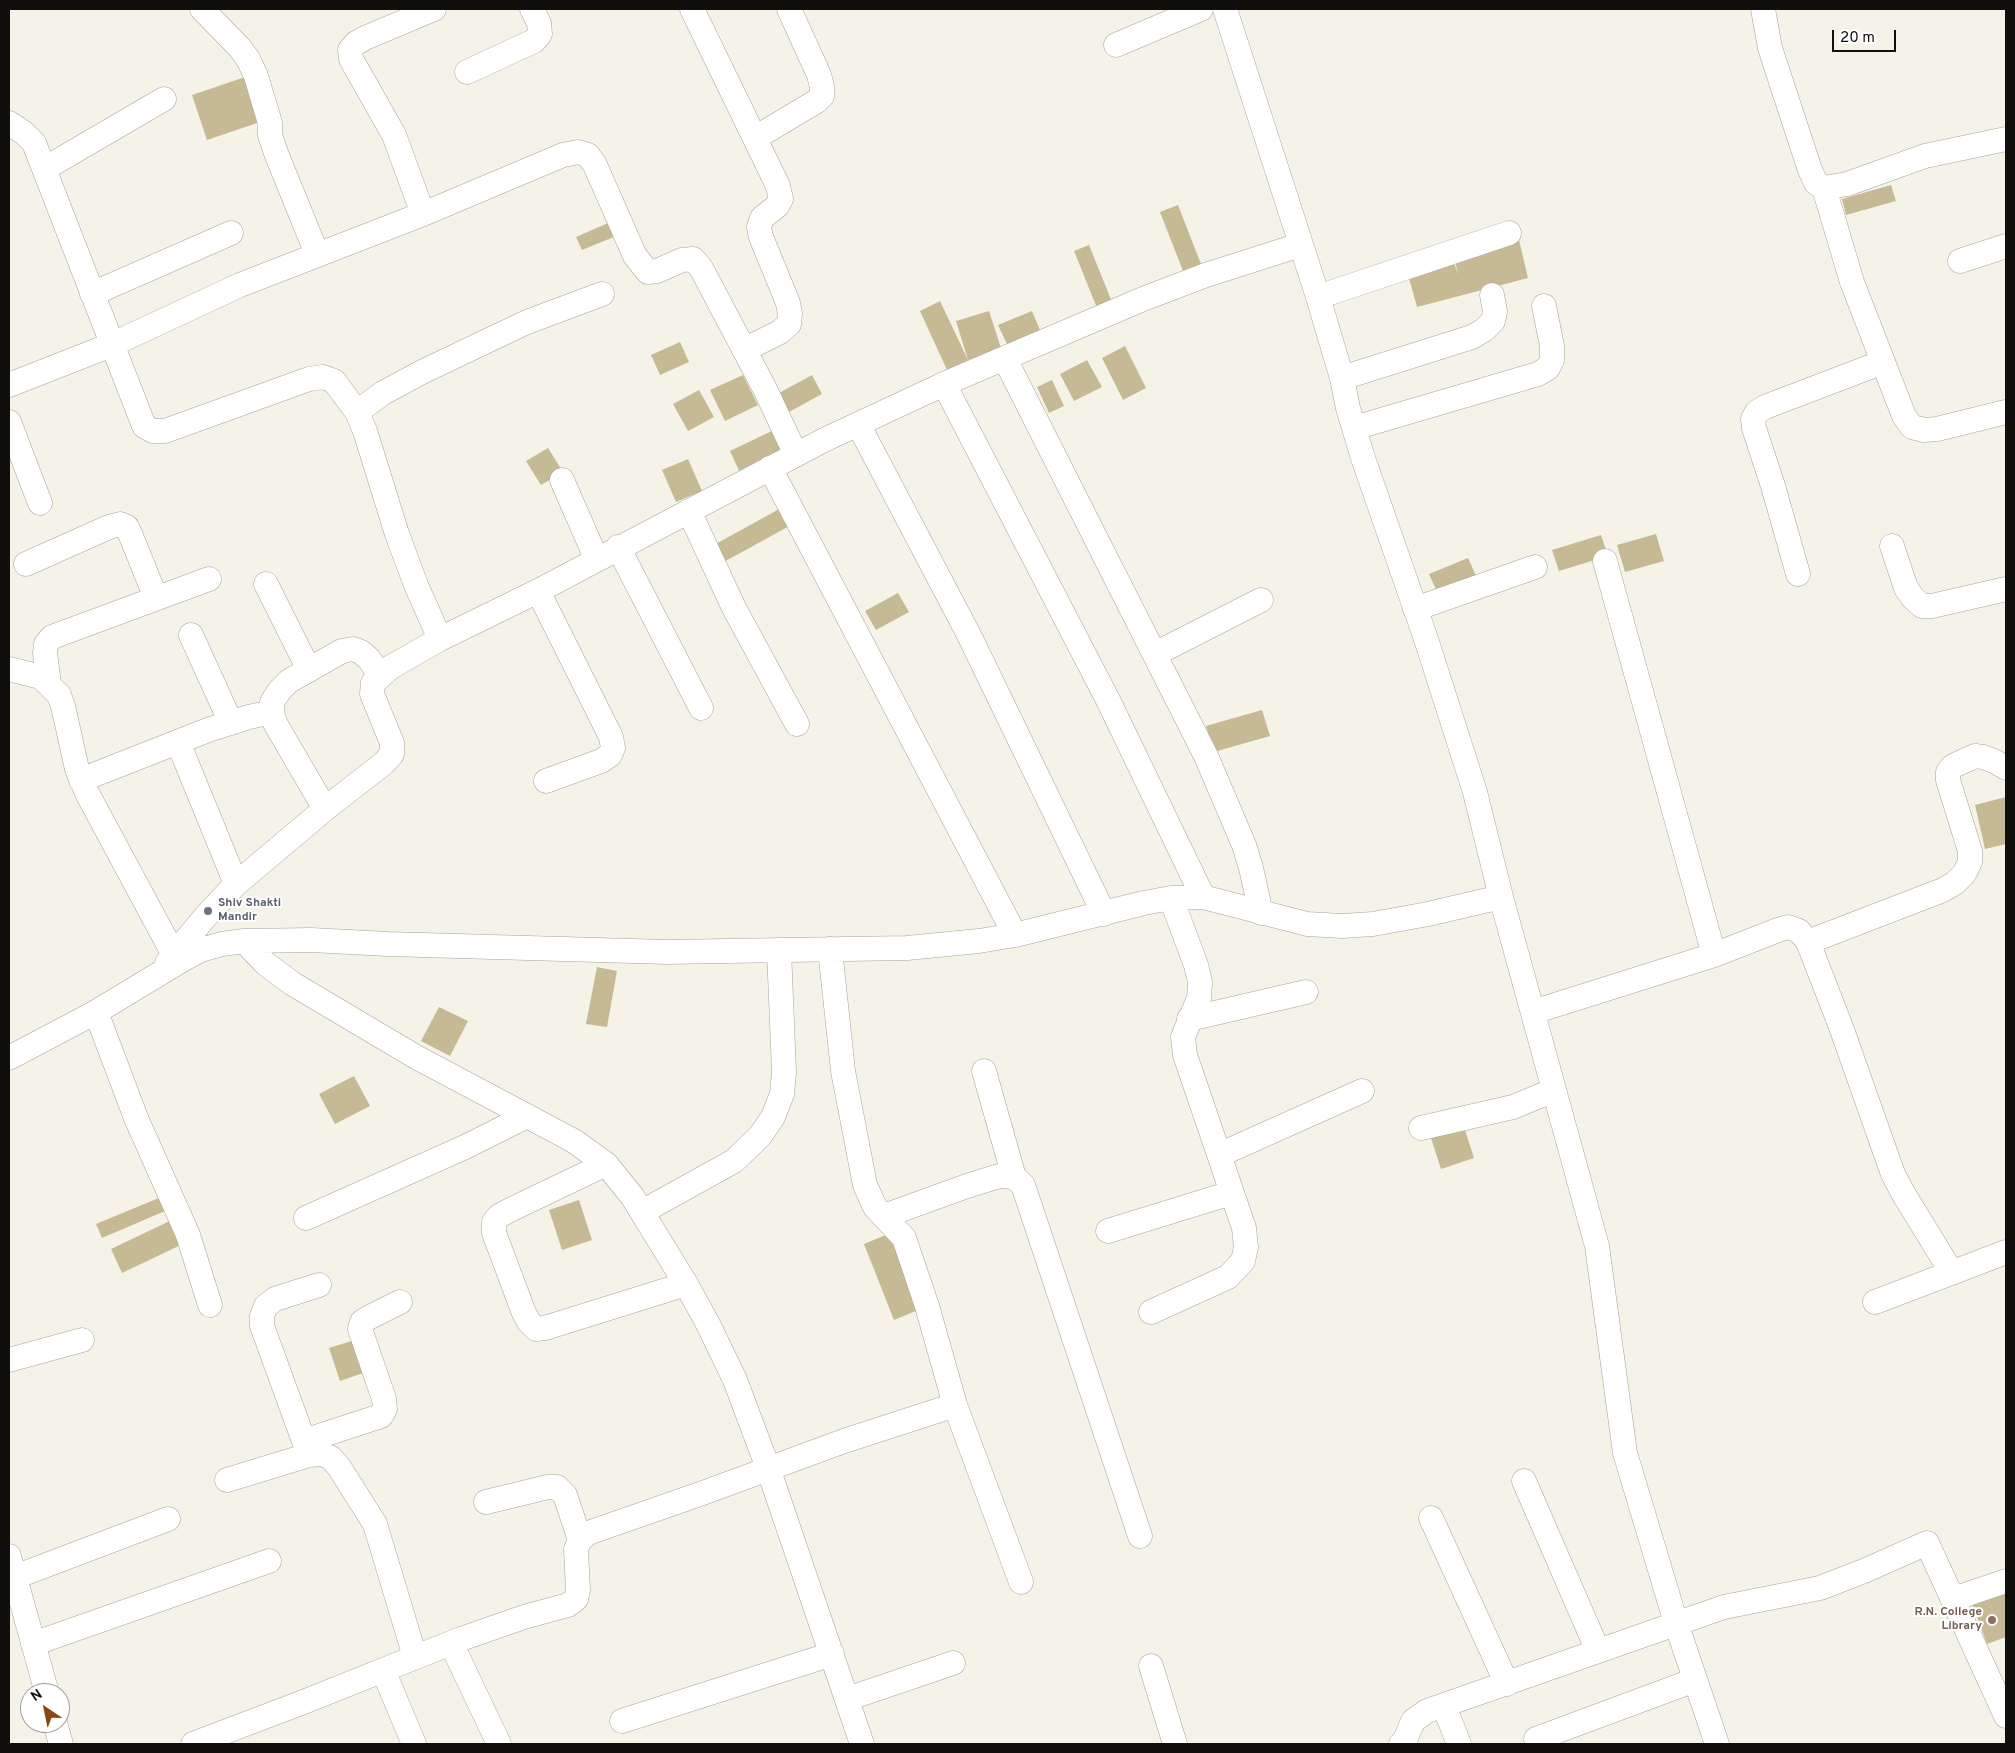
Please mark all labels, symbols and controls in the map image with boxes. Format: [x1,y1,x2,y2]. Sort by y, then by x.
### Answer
scale bar [1835,20,1899,52]
text: 20 m [1840,29,1875,48]
place label: Shiv Shakti Mandir [218,897,281,925]
marker: Shiv Shakti Mandir [202,905,214,917]
place label: R.N. College Library [1914,1606,1982,1634]
marker: R.N. College Library [1986,1614,1998,1626]
north arrow [20,1683,70,1733]
text: N [28,1686,46,1706]

